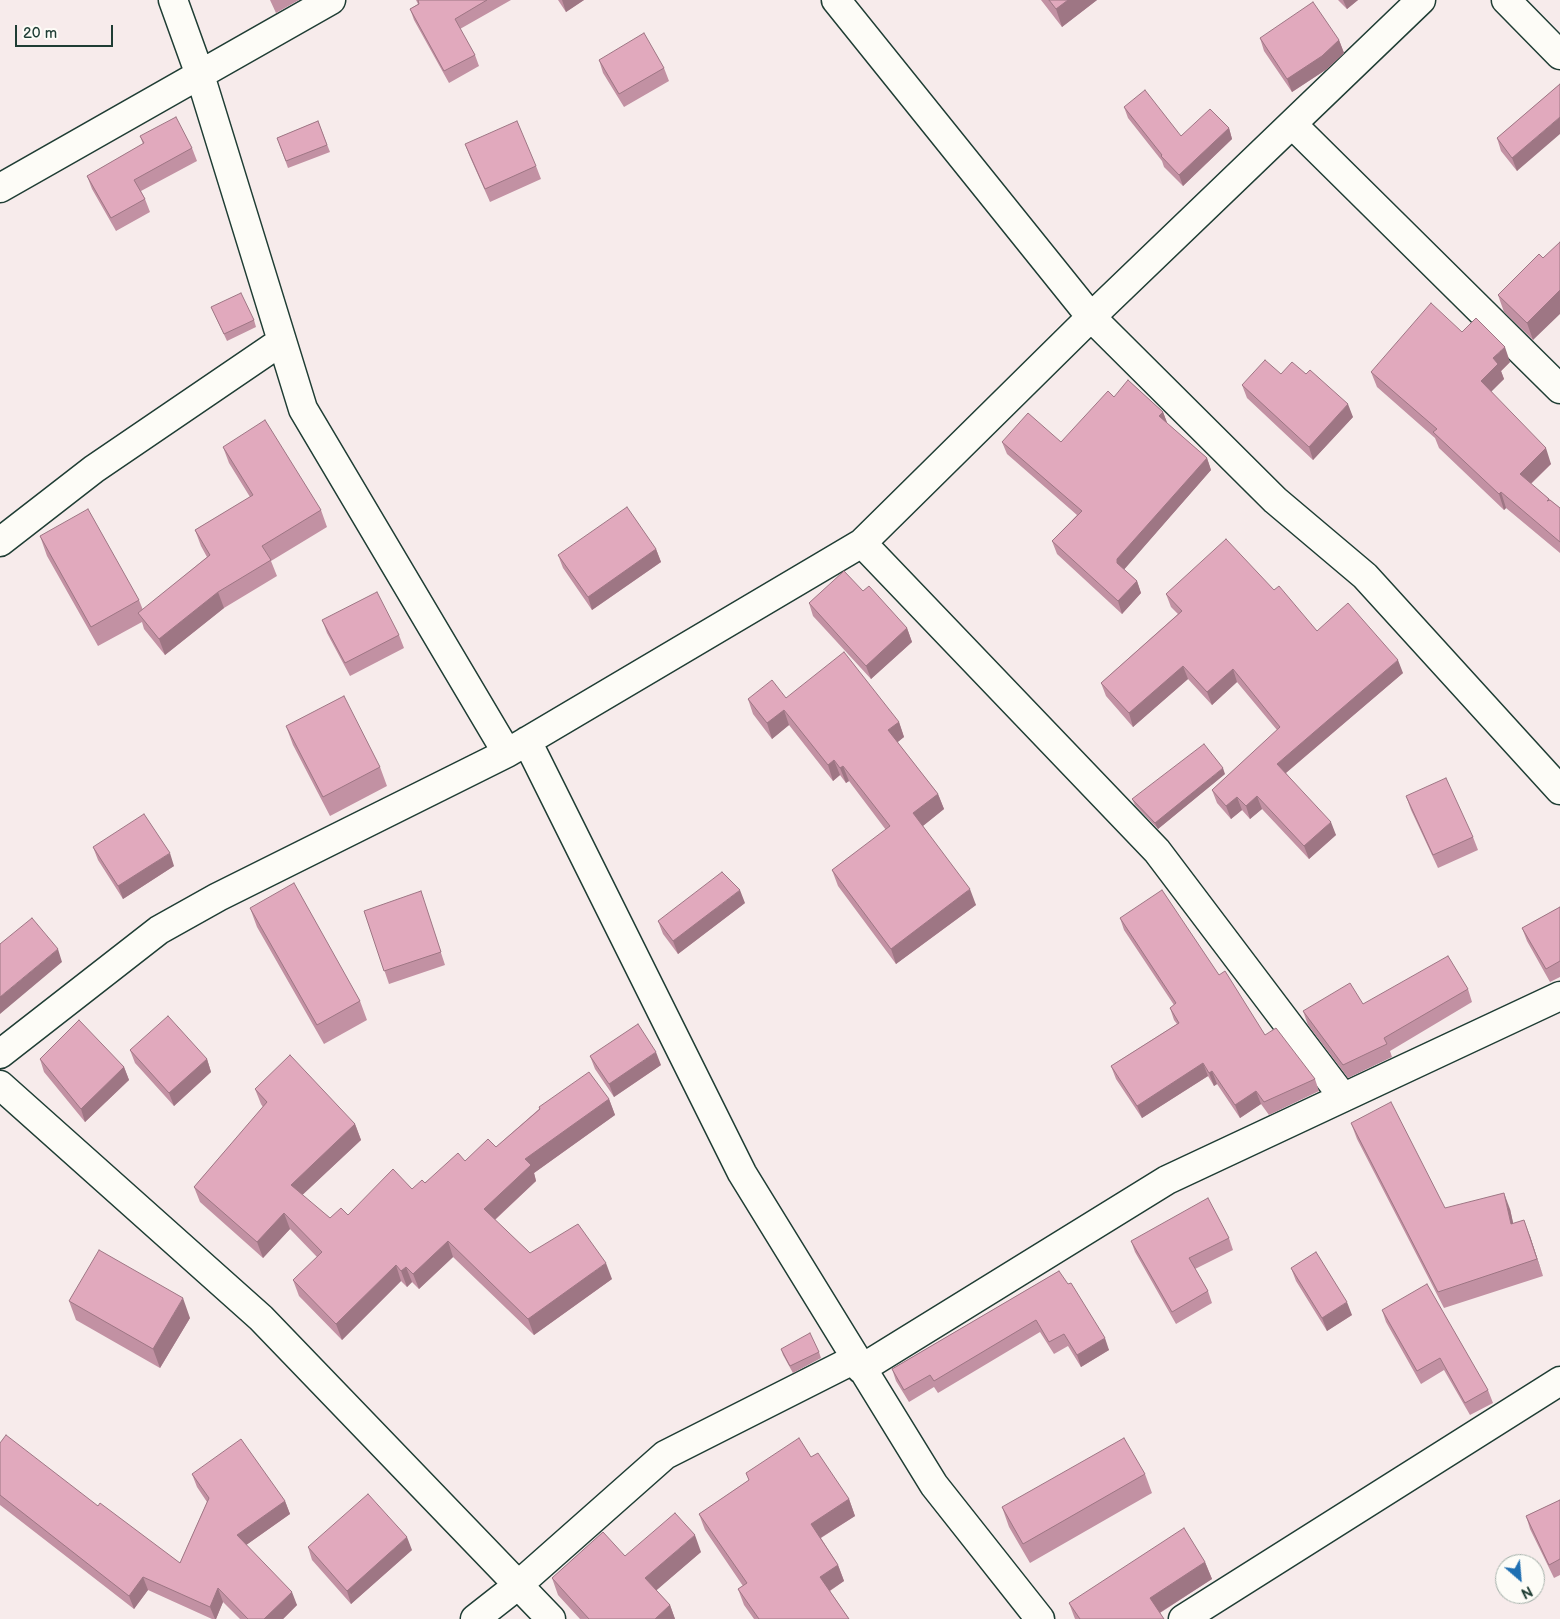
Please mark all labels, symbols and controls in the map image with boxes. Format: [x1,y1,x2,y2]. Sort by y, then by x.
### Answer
scale bar [18,15,115,47]
text: 20 m [23,24,57,43]
north arrow [1495,1554,1545,1604]
text: N [1518,1582,1535,1602]

